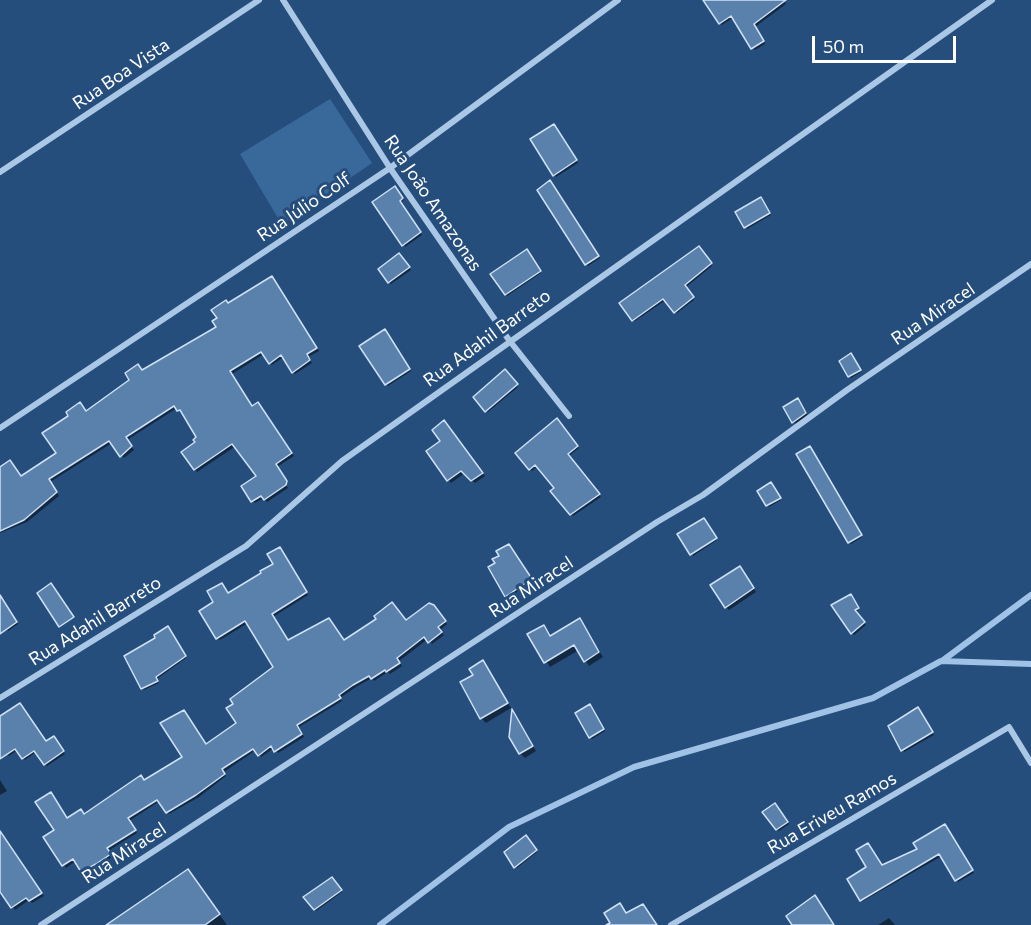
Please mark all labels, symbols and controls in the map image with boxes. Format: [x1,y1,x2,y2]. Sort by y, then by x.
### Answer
scale bar [815,24,959,62]
street label: Rua Boa Vista [69,34,173,114]
text: 50 m [823,35,864,57]
street label: Rua João Amazonas [379,131,487,275]
street label: Rua Júlio Colf [253,168,355,246]
street label: Rua Miracel [887,278,979,350]
street label: Rua Adahil Barreto [419,285,555,391]
street label: Rua Miracel [485,552,577,622]
street label: Rua Adahil Barreto [25,572,165,670]
street label: Rua Eriveu Ramos [764,767,900,859]
street label: Rua Miracel [78,818,170,888]

